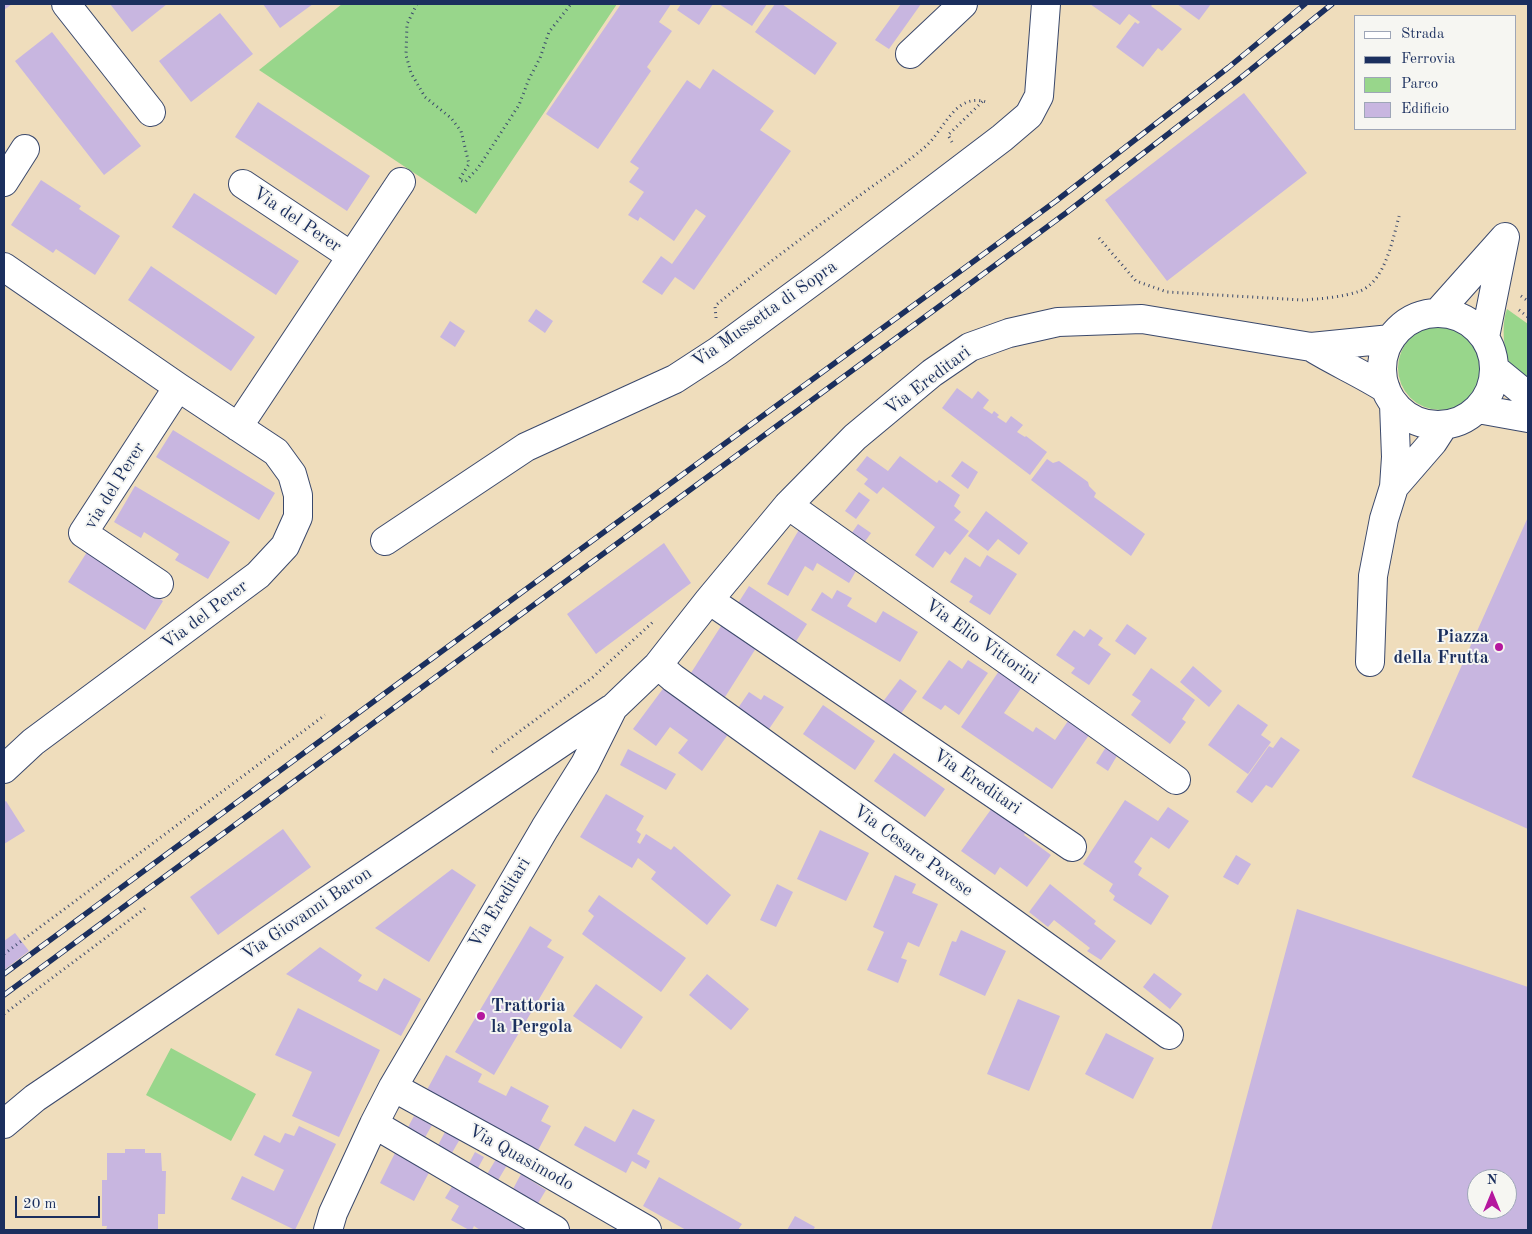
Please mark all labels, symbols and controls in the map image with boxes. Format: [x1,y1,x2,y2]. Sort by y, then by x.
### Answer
legend [1354,15,1517,130]
text: Strada [1401,27,1444,42]
text: Ferrovia [1401,52,1455,67]
text: Parco [1401,77,1438,92]
text: Edificio [1401,102,1449,117]
street label: Via del Perer [249,183,345,257]
street label: Via Mussetta di Sopra [688,256,842,372]
street label: Via Ereditari [881,342,975,420]
street label: via del Perer [80,438,150,534]
street label: Via del Perer [158,576,252,654]
street label: Via Elio Vittorini [921,595,1043,689]
place label: Piazza della Frutta [1394,626,1489,669]
marker: Piazza della Frutta [1493,641,1505,653]
street label: Via Ereditari [929,745,1025,819]
street label: Via Cesare Pavese [849,800,977,902]
street label: Via Ereditari [465,854,535,952]
street label: Via Giovanni Baron [238,862,376,966]
place label: Trattoria la Pergola [491,995,572,1038]
marker: Trattoria la Pergola [475,1010,487,1022]
street label: Via Quasimodo [465,1120,577,1196]
north arrow [1467,1169,1517,1219]
text: N [1487,1173,1497,1187]
scale bar [18,1186,102,1218]
text: 20 m [23,1197,57,1212]

